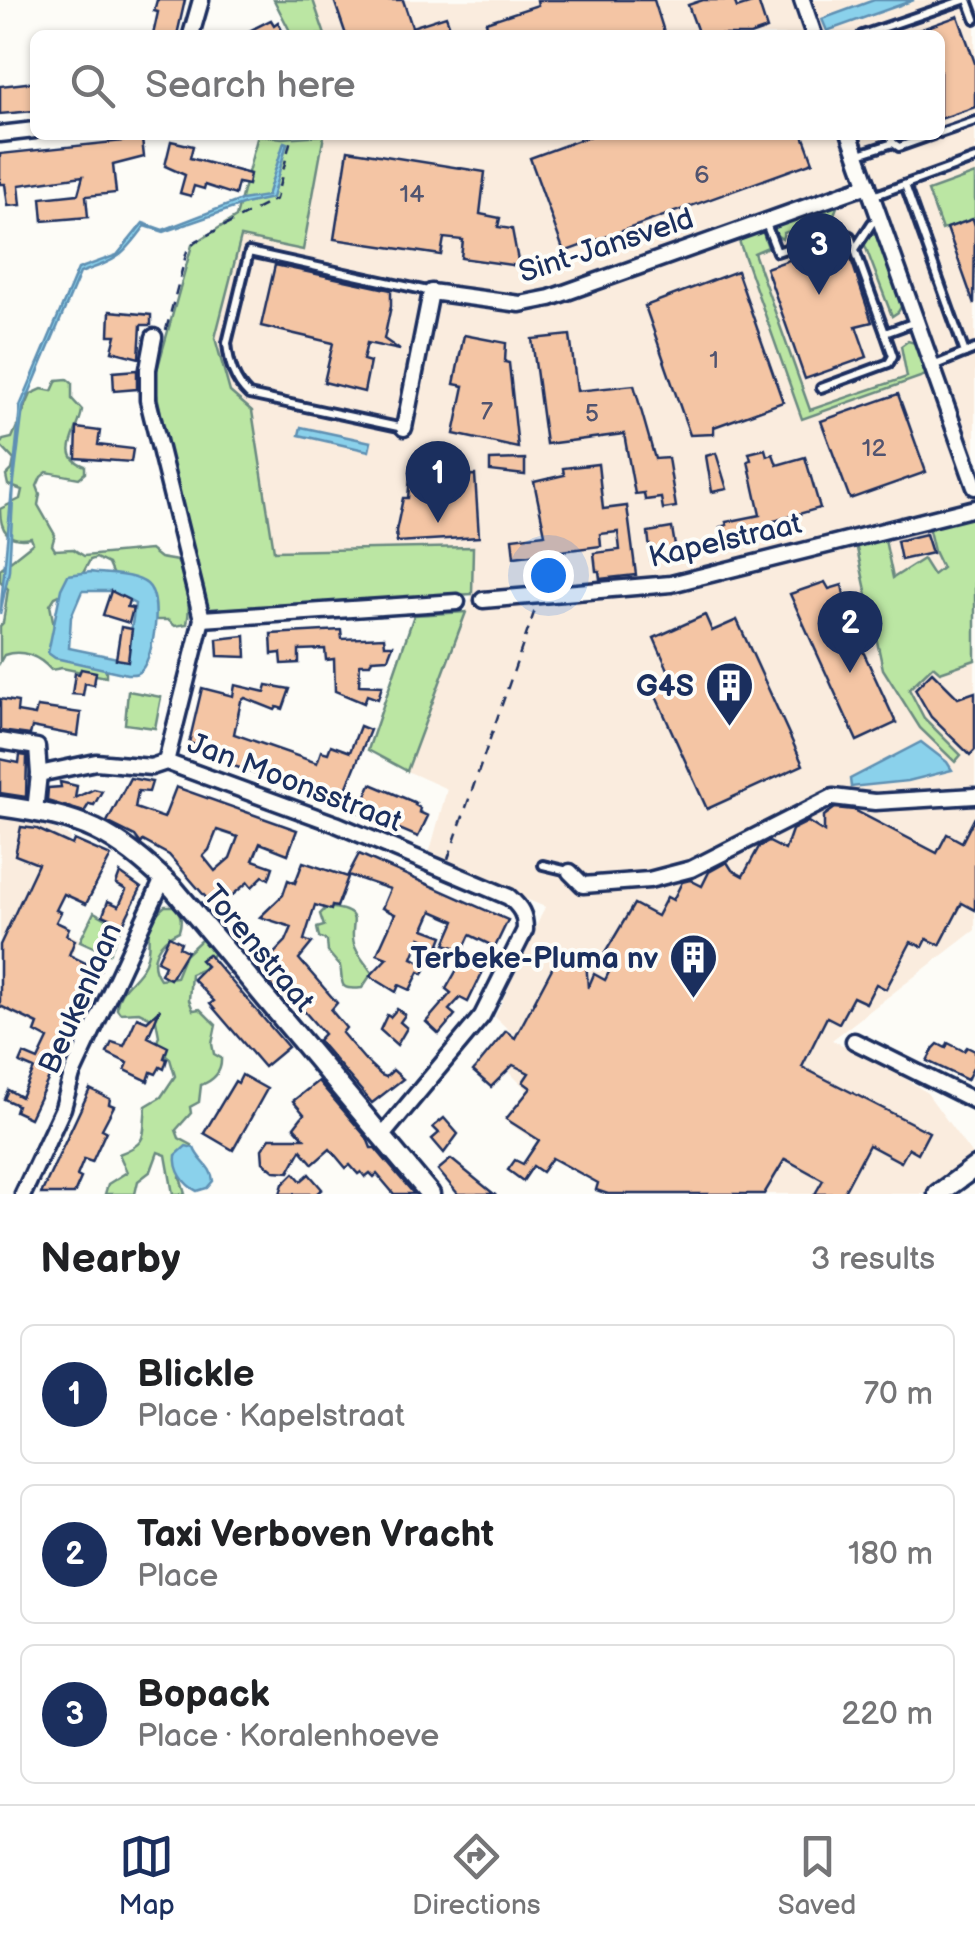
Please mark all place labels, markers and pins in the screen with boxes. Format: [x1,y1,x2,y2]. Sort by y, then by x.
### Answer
pin: 3 [786,212,852,295]
pin: 1 [406,440,470,523]
pin: 2 [818,590,882,673]
building icon: G4S [703,660,755,728]
place label: G4S [636,669,694,705]
building icon: Terbeke-Pluma nv [667,932,719,1000]
place label: Terbeke-Pluma nv [410,941,659,977]

